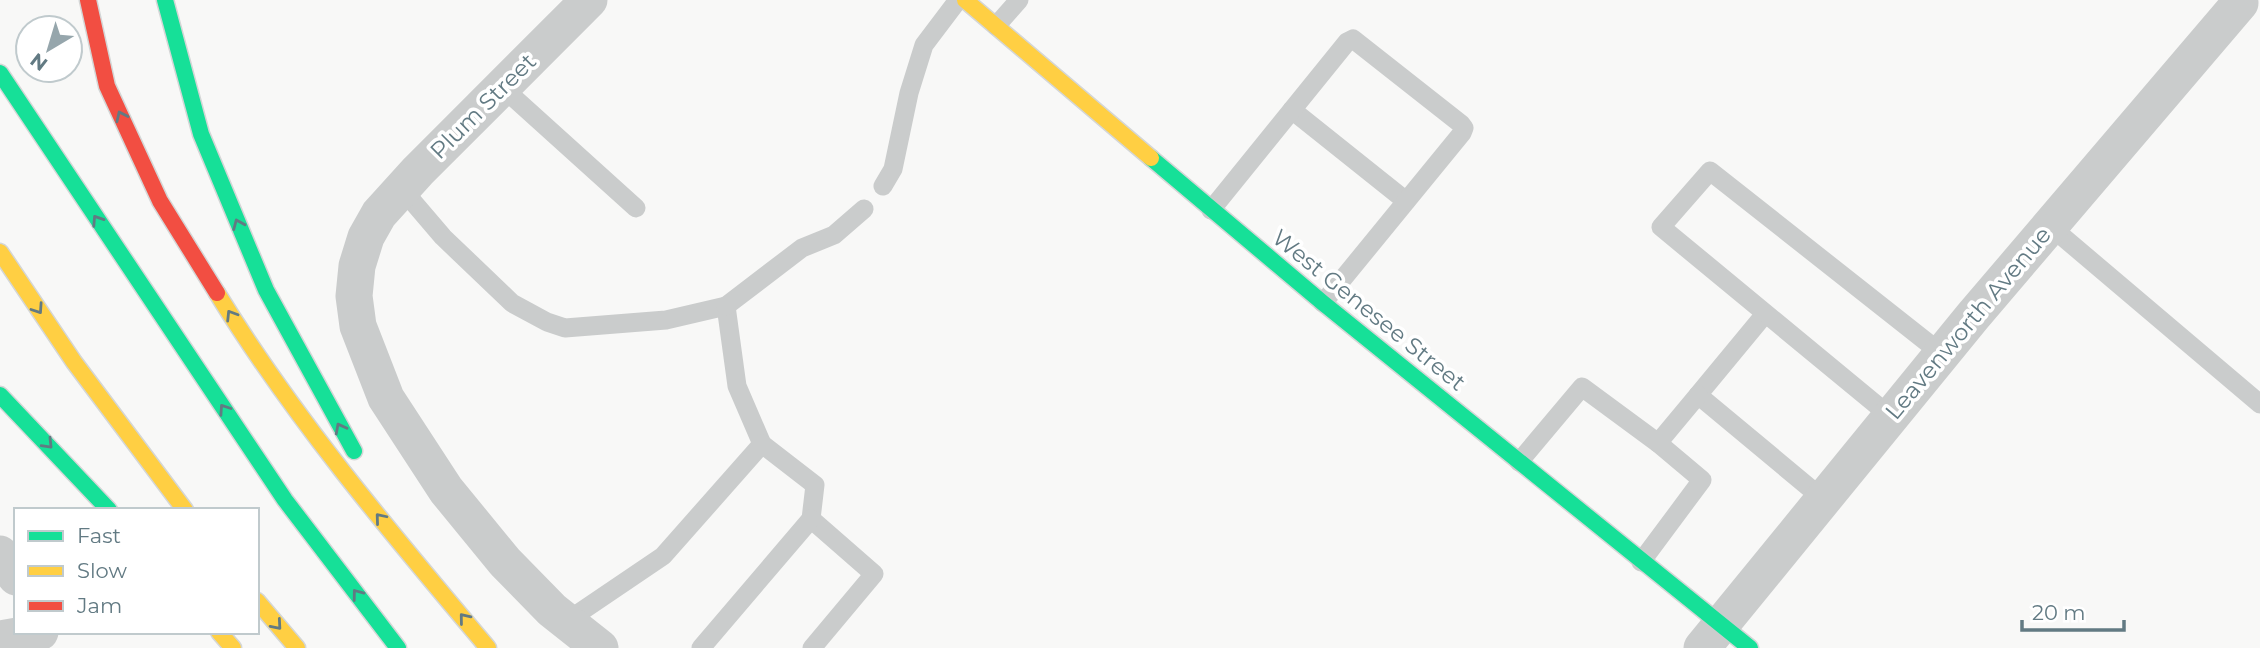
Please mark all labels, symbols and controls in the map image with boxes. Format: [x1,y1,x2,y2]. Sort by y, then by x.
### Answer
north arrow [14,14,84,84]
street label: Plum Street [424,47,542,165]
text: N [26,48,52,76]
one-way arrow [115,111,129,123]
one-way arrow [93,215,105,228]
one-way arrow [233,219,247,231]
street label: Leavenworth Avenue [1879,221,2057,425]
street label: West Genesee Street [1267,223,1471,397]
one-way arrow [30,301,43,314]
one-way arrow [226,310,239,323]
one-way arrow [220,404,232,417]
one-way arrow [334,422,348,435]
one-way arrow [39,436,52,449]
legend [14,508,259,634]
one-way arrow [376,513,388,526]
text: Fast [77,523,121,548]
text: Slow [77,558,127,583]
scale bar [2022,588,2124,632]
one-way arrow [352,589,365,601]
text: Jam [76,593,122,618]
text: 20 m [2032,600,2086,625]
one-way arrow [460,614,473,626]
one-way arrow [269,616,281,629]

